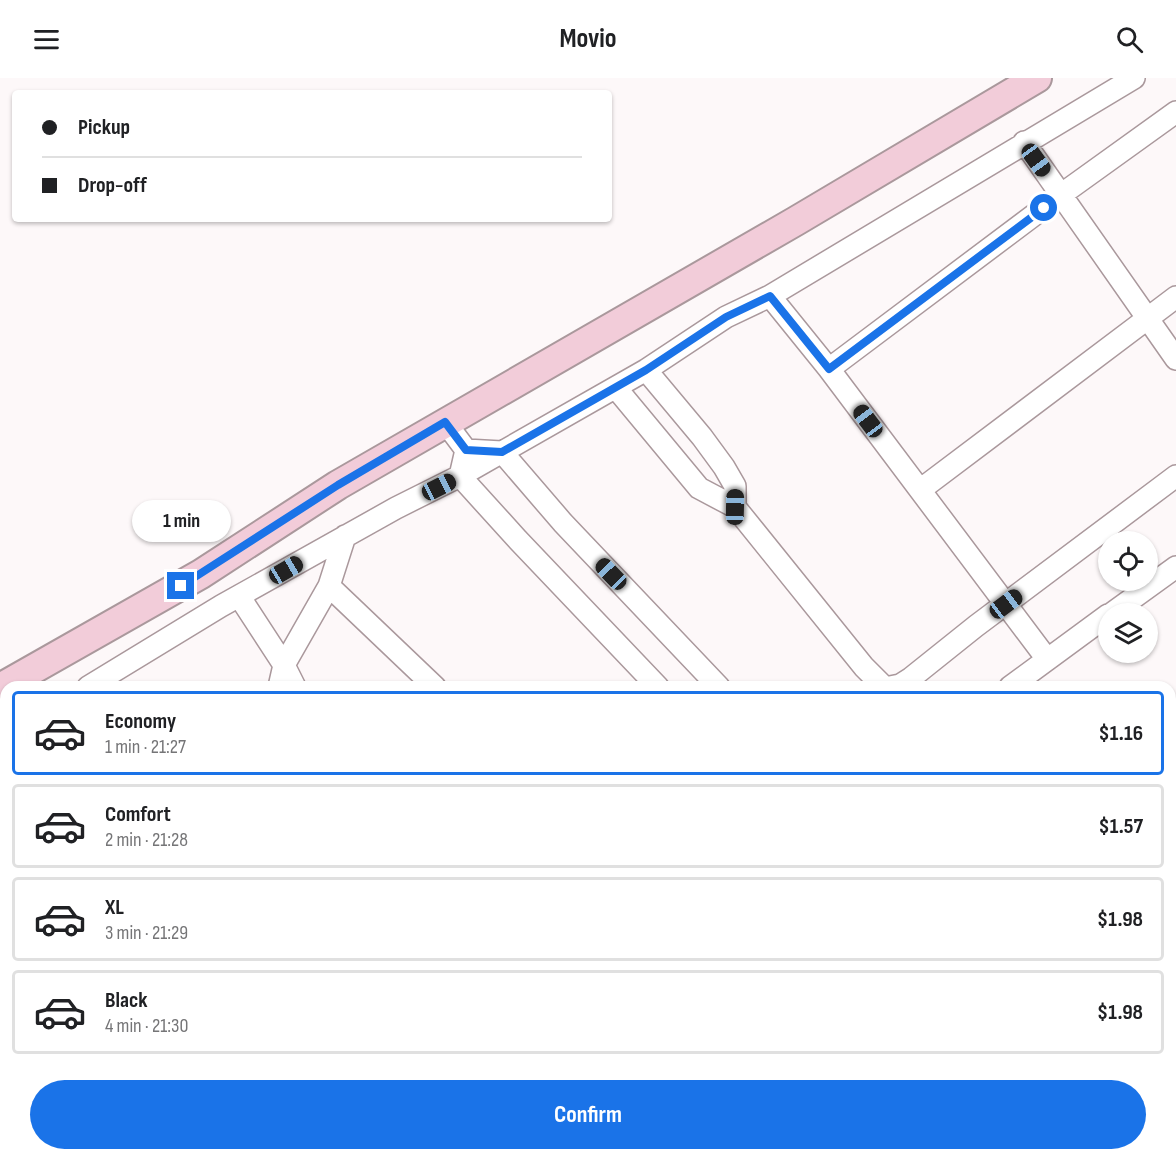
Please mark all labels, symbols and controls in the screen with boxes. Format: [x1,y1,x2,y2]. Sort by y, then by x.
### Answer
icon: menu [30,23,63,56]
text: Movio [559,23,617,55]
icon: search [1113,23,1146,56]
text: Pickup [78,114,130,141]
car [1018,140,1054,180]
text: Drop-off [78,172,147,199]
route start [1030,194,1057,221]
car [850,401,886,441]
car [419,471,459,503]
car [726,489,744,525]
callout: 1 min [132,499,231,541]
text: 1 min [163,509,200,533]
map controls [1098,531,1158,663]
button: locate [1098,531,1158,591]
car [266,553,306,587]
car [592,555,630,593]
route end [167,572,194,599]
car [986,586,1026,622]
button: layers [1098,603,1158,663]
icon: car [33,706,87,760]
text: Economy [105,708,176,735]
text: $1.16 [1098,720,1143,747]
text: 1 min · 21:27 [105,735,186,759]
icon: car [33,799,87,853]
text: Comfort [105,801,171,828]
text: $1.57 [1098,813,1143,840]
text: 2 min · 21:28 [105,828,188,852]
icon: car [33,892,87,946]
text: XL [105,894,124,921]
text: $1.98 [1097,906,1143,933]
text: 3 min · 21:29 [105,921,188,945]
icon: car [33,985,87,1039]
text: Black [105,987,147,1014]
text: $1.98 [1097,999,1143,1026]
text: 4 min · 21:30 [105,1014,188,1038]
button: Confirm [30,1080,1146,1149]

